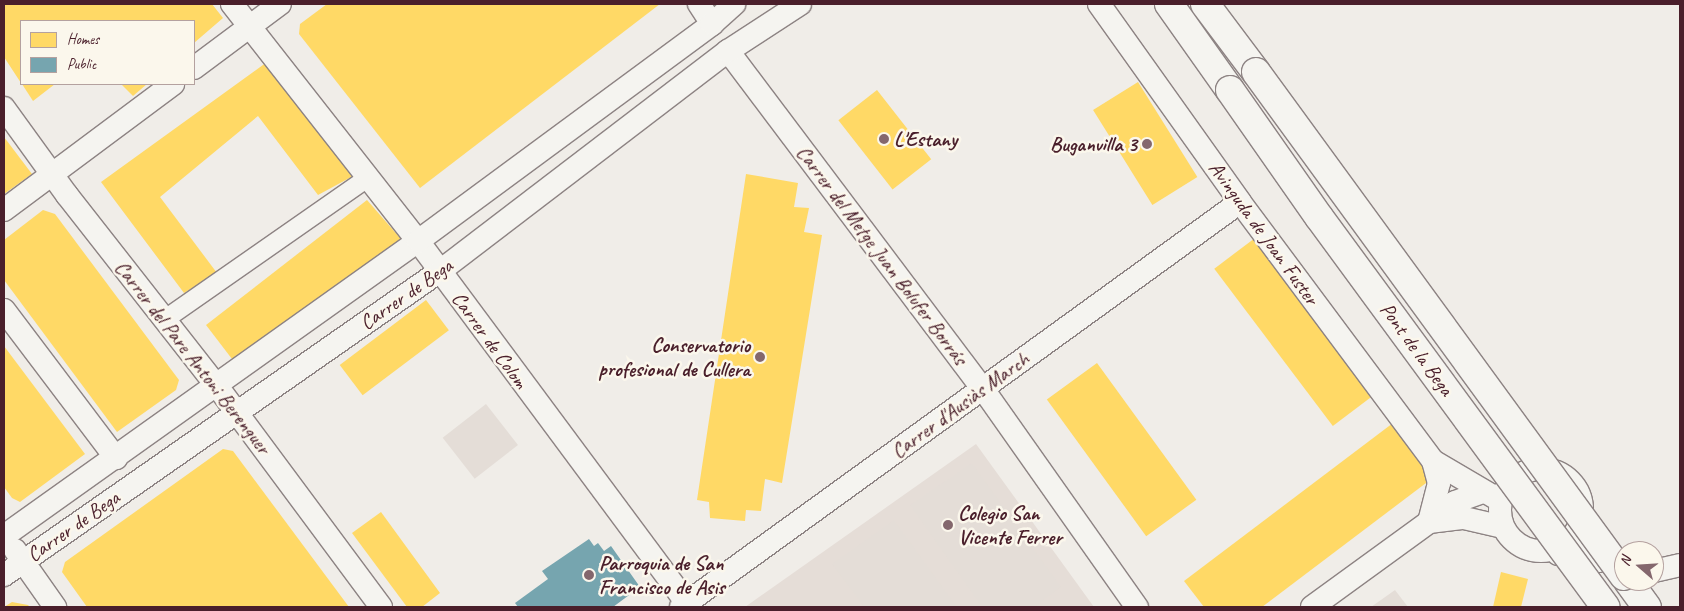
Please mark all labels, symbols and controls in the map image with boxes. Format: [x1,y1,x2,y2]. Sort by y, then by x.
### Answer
legend [20,20,195,85]
text: Homes [67,30,99,49]
text: Public [67,55,96,74]
place label: L'Estany [894,126,957,152]
place label: Buganvilla 3 [1050,131,1137,157]
marker: L'Estany [878,133,890,145]
marker: Buganvilla 3 [1141,138,1153,150]
street label: Carrer del Metge Juan Bolufer Borrás [791,141,973,369]
street label: Avinguda de Joan Fuster [1204,157,1324,309]
street label: Carrer de Bega [355,253,457,335]
street label: Carrer del Pare Antoni Berenguer [110,255,276,459]
street label: Carrer de Colom [446,286,534,394]
street label: Pont de la Bega [1375,297,1459,401]
place label: Conservatorio profesional de Cullera [598,332,750,382]
street label: Carrer d'Ausiàs March [886,347,1034,463]
marker: Conservatorio profesional de Cullera [754,351,766,363]
street label: Carrer de Bega [22,485,124,567]
place label: Colegio San Vicente Ferrer [958,500,1062,550]
marker: Colegio San Vicente Ferrer [942,519,954,531]
north arrow [1614,541,1664,591]
place label: Parroquia de San Francisco de Asis [599,550,725,600]
text: N [1616,554,1635,568]
marker: Parroquia de San Francisco de Asis [583,569,595,581]

